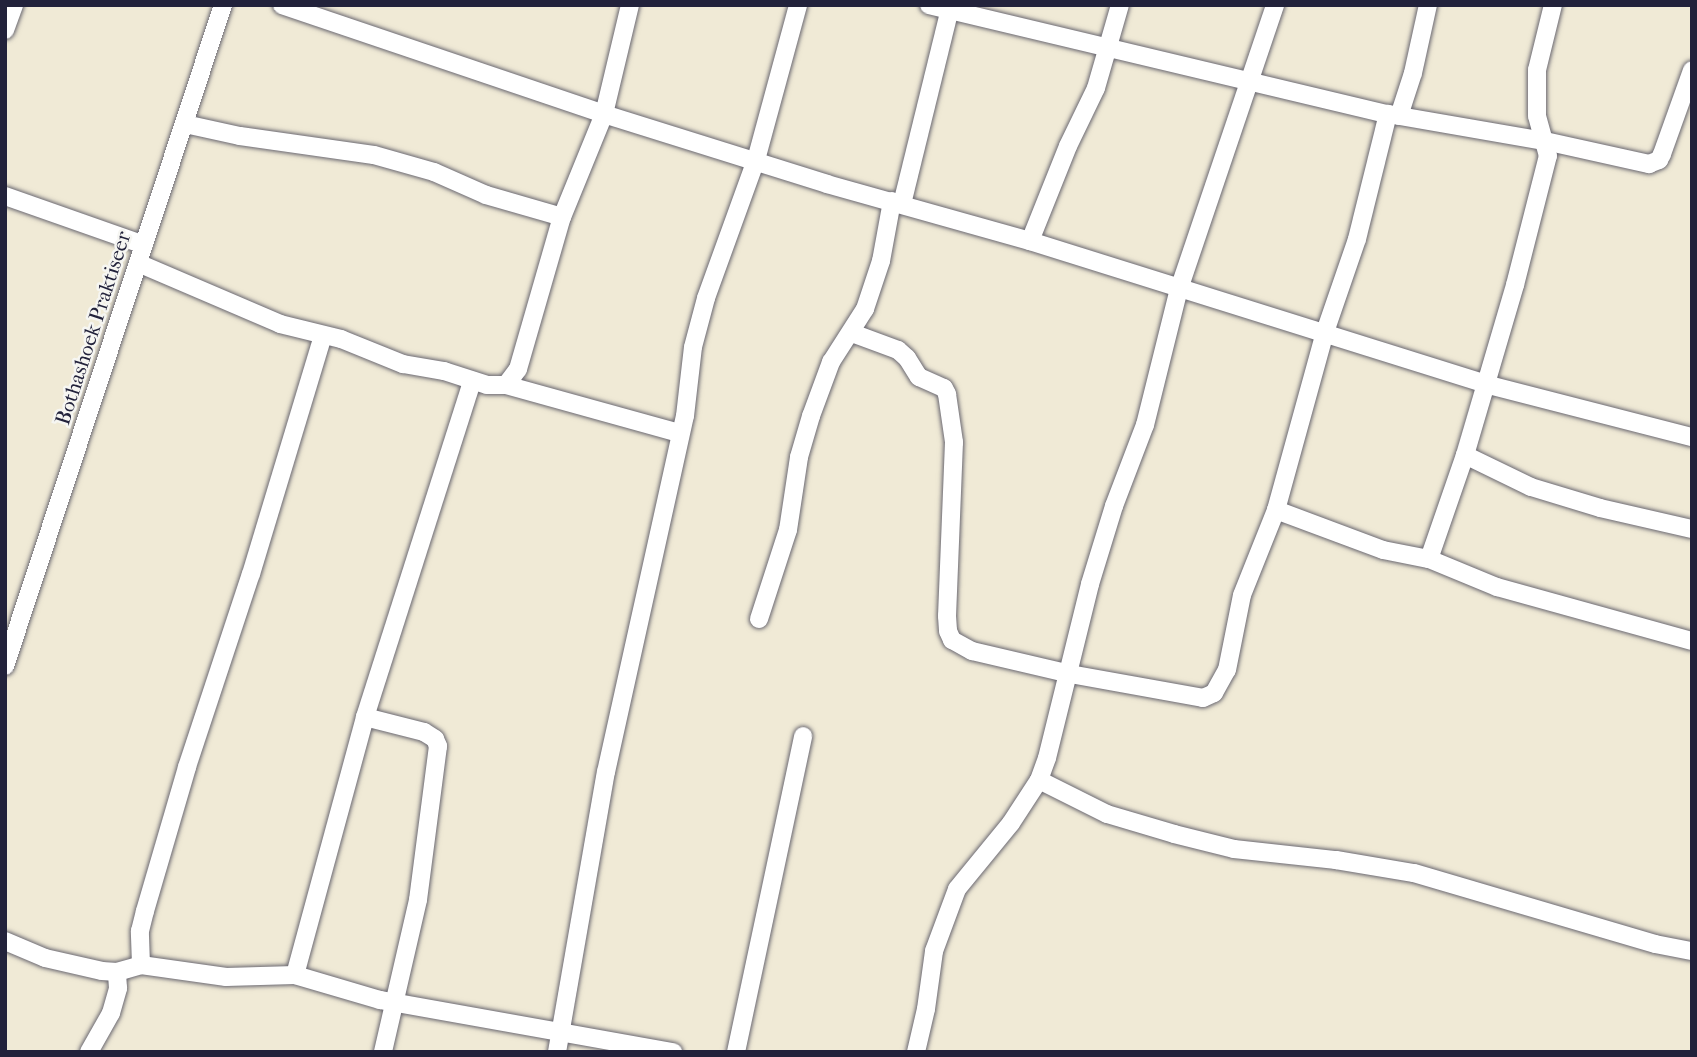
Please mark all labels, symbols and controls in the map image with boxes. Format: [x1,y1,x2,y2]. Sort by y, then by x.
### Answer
street label: Bothashoek Praktiseer [50,228,136,428]

